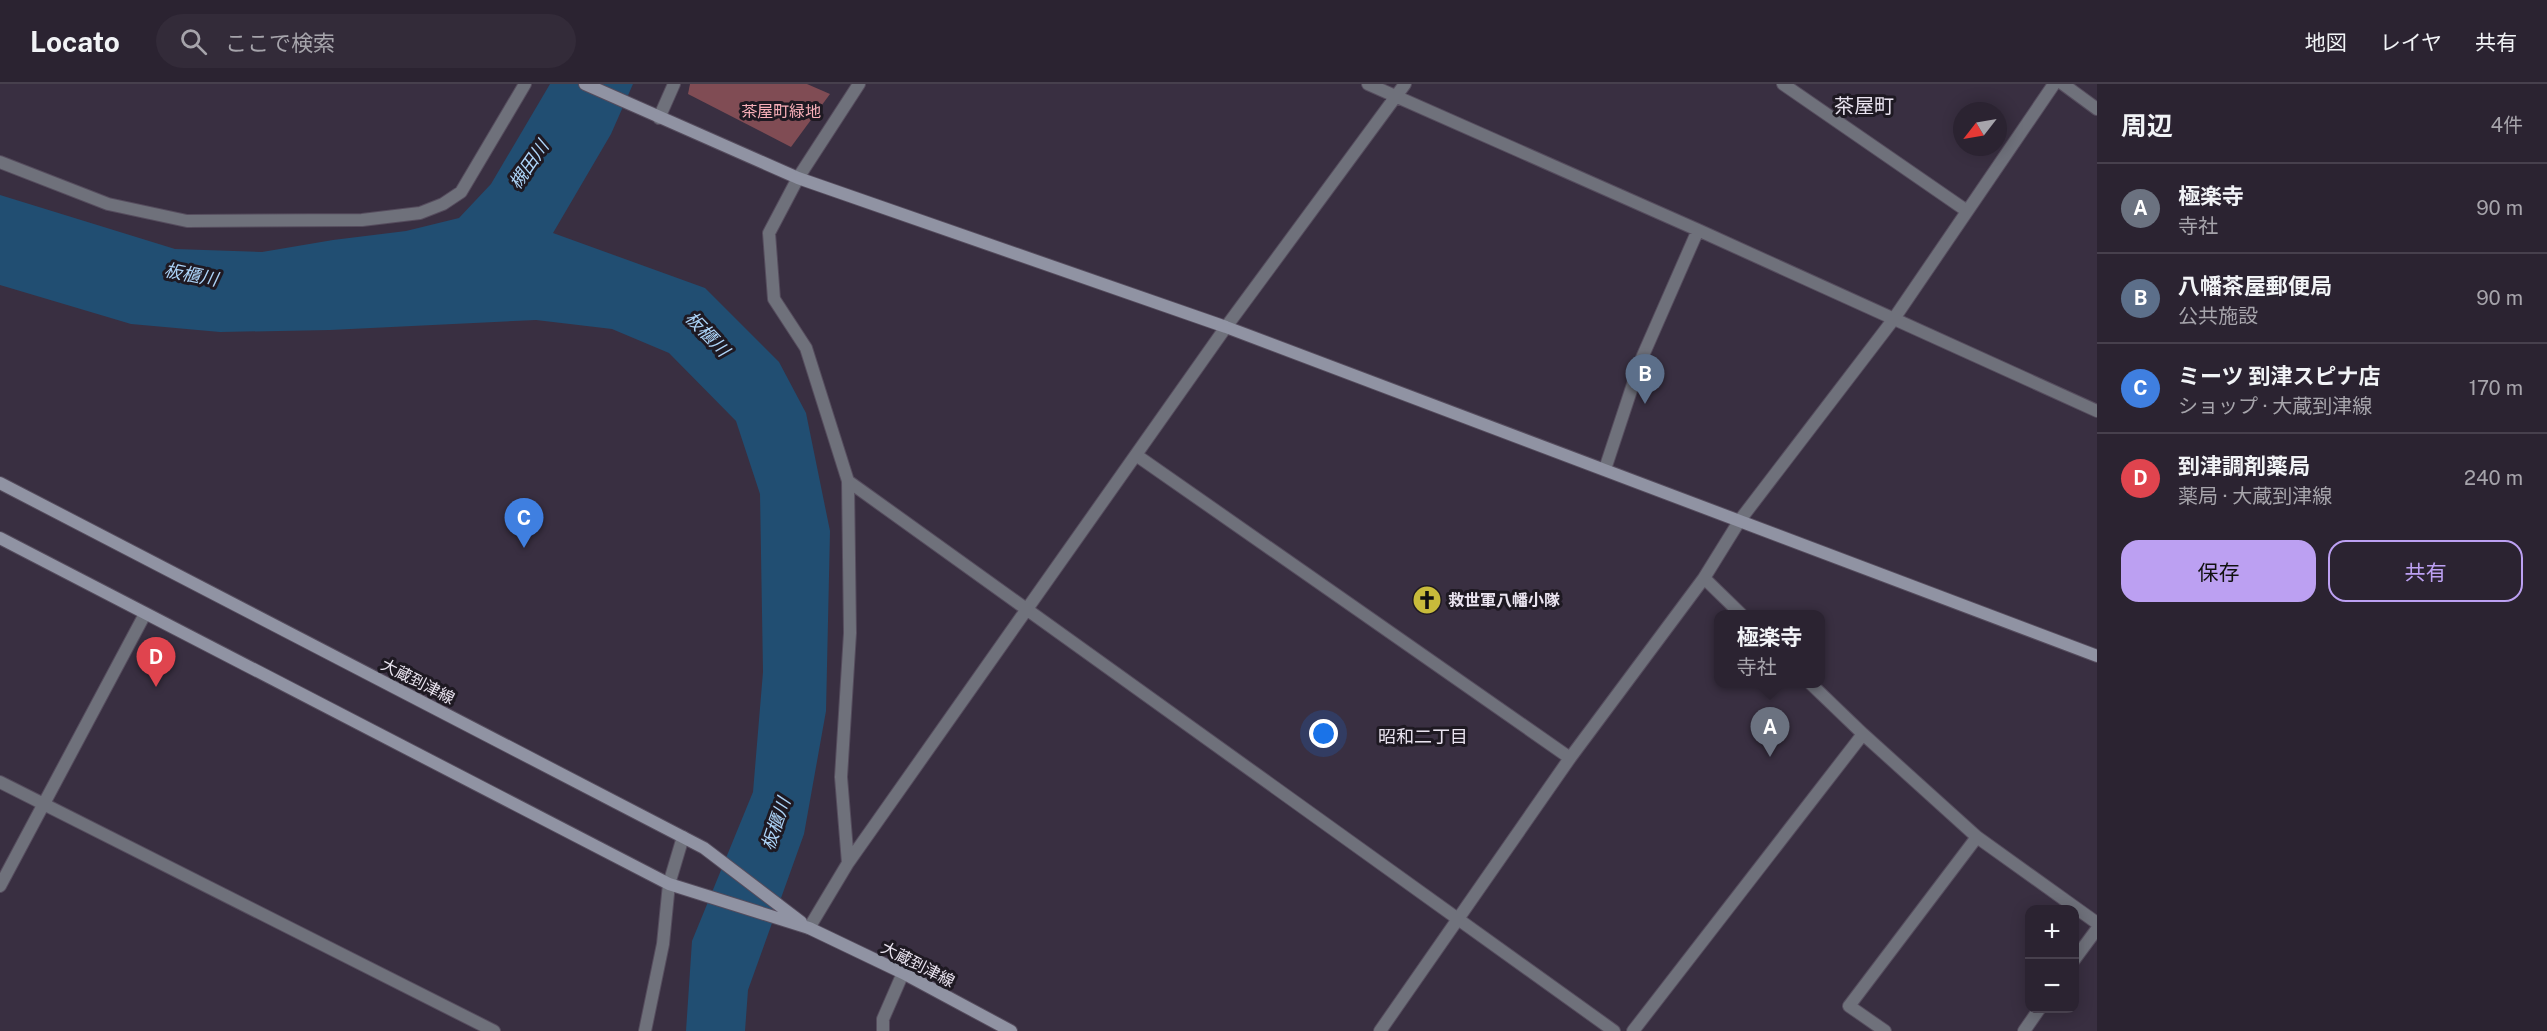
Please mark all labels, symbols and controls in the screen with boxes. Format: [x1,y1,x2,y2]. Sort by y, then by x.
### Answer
search box [156,14,576,68]
text: Locato [30,25,120,58]
icon: search [177,25,210,58]
text: ここで検索 [225,30,335,56]
text: 地図 [2305,30,2347,55]
text: レイヤ [2380,30,2442,55]
text: 共有 [2475,30,2517,55]
district label: 茶屋町 [1834,94,1894,118]
park label: 茶屋町緑地 [741,102,821,121]
north arrow [1953,102,2007,156]
text: 周辺 [2121,110,2173,141]
text: 4件 [2490,113,2523,137]
water label: 槻田川 [505,135,554,193]
text: 極楽寺 [2178,183,2244,209]
text: A [2133,196,2148,220]
text: 90 m [2476,196,2523,220]
text: 寺社 [2178,214,2218,238]
water label: 板櫃川 [163,259,222,290]
text: 八幡茶屋郵便局 [2178,273,2332,299]
text: B [2134,286,2147,310]
text: 90 m [2476,286,2523,310]
text: 公共施設 [2178,304,2258,328]
water label: 板櫃川 [681,307,735,362]
pin: B [1626,354,1664,404]
text: ミーツ 到津スピナ店 [2178,363,2381,389]
text: C [2133,376,2148,400]
text: 170 m [2469,376,2523,400]
text: ショップ · 大蔵到津線 [2178,394,2372,418]
text: 到津調剤薬局 [2178,453,2310,479]
text: D [2133,466,2148,490]
text: 240 m [2464,466,2523,490]
text: 薬局 · 大蔵到津線 [2178,484,2332,508]
pin: C [504,498,544,548]
button: 保存 [2121,540,2316,602]
button: 共有 [2328,540,2523,602]
church icon: 救世軍八幡小隊 [1411,584,1443,616]
place label: 救世軍八幡小隊 [1448,591,1560,610]
popup [1714,610,1825,688]
text: 極楽寺 [1736,624,1803,650]
pin: D [136,638,176,687]
street label: 大蔵到津線 [378,655,458,708]
text: 寺社 [1736,655,1776,679]
pin: A [1750,708,1790,757]
your location [1309,719,1338,748]
district label: 昭和二丁目 [1378,726,1468,747]
water label: 板櫃川 [757,793,795,853]
map controls [2025,905,2079,1013]
button: + [2025,905,2079,959]
street label: 大蔵到津線 [878,938,958,991]
button: − [2025,959,2079,1013]

